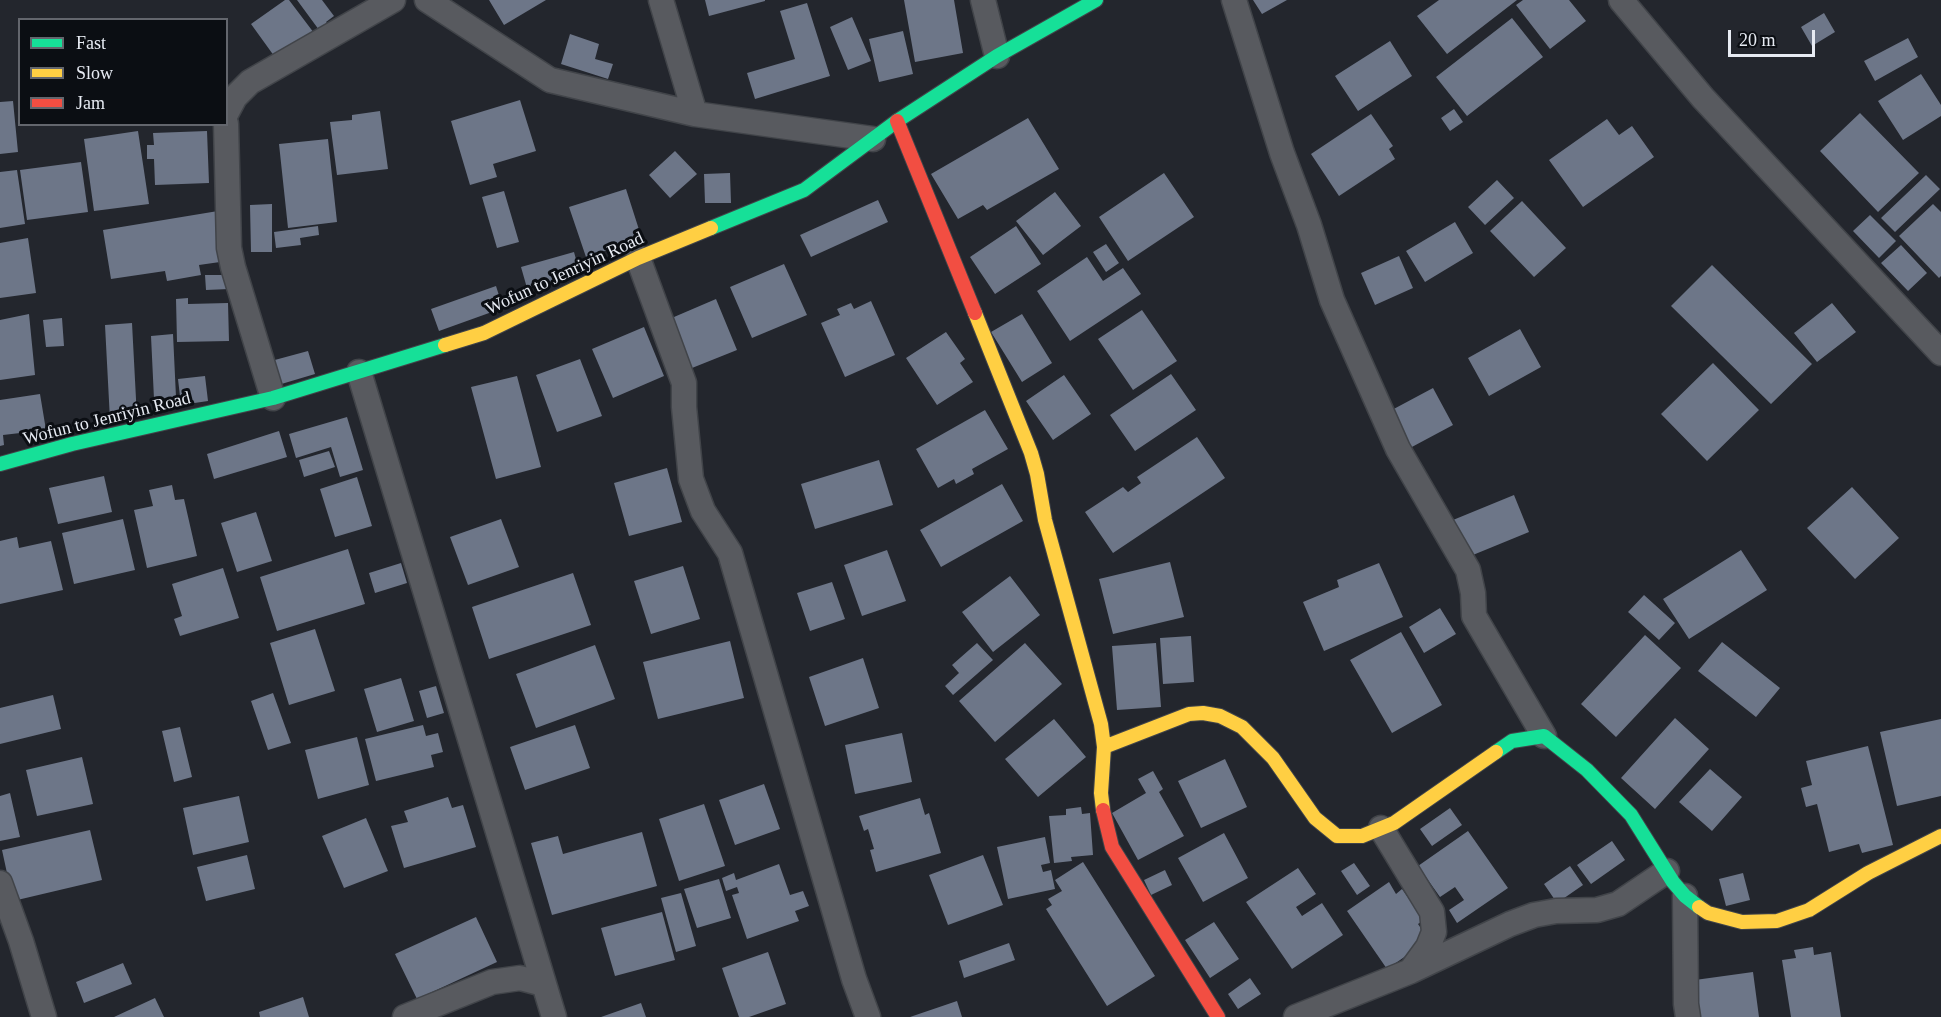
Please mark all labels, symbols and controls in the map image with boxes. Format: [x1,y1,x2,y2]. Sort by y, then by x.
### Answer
legend [18,18,228,126]
scale bar [1731,18,1818,56]
text: 20 m [1739,30,1776,50]
text: Fast [76,33,106,53]
text: Slow [76,63,113,83]
text: Jam [76,93,105,113]
street label: Wofun to Jenriyin Road [482,228,648,320]
street label: Wofun to Jenriyin Road [21,388,193,450]

